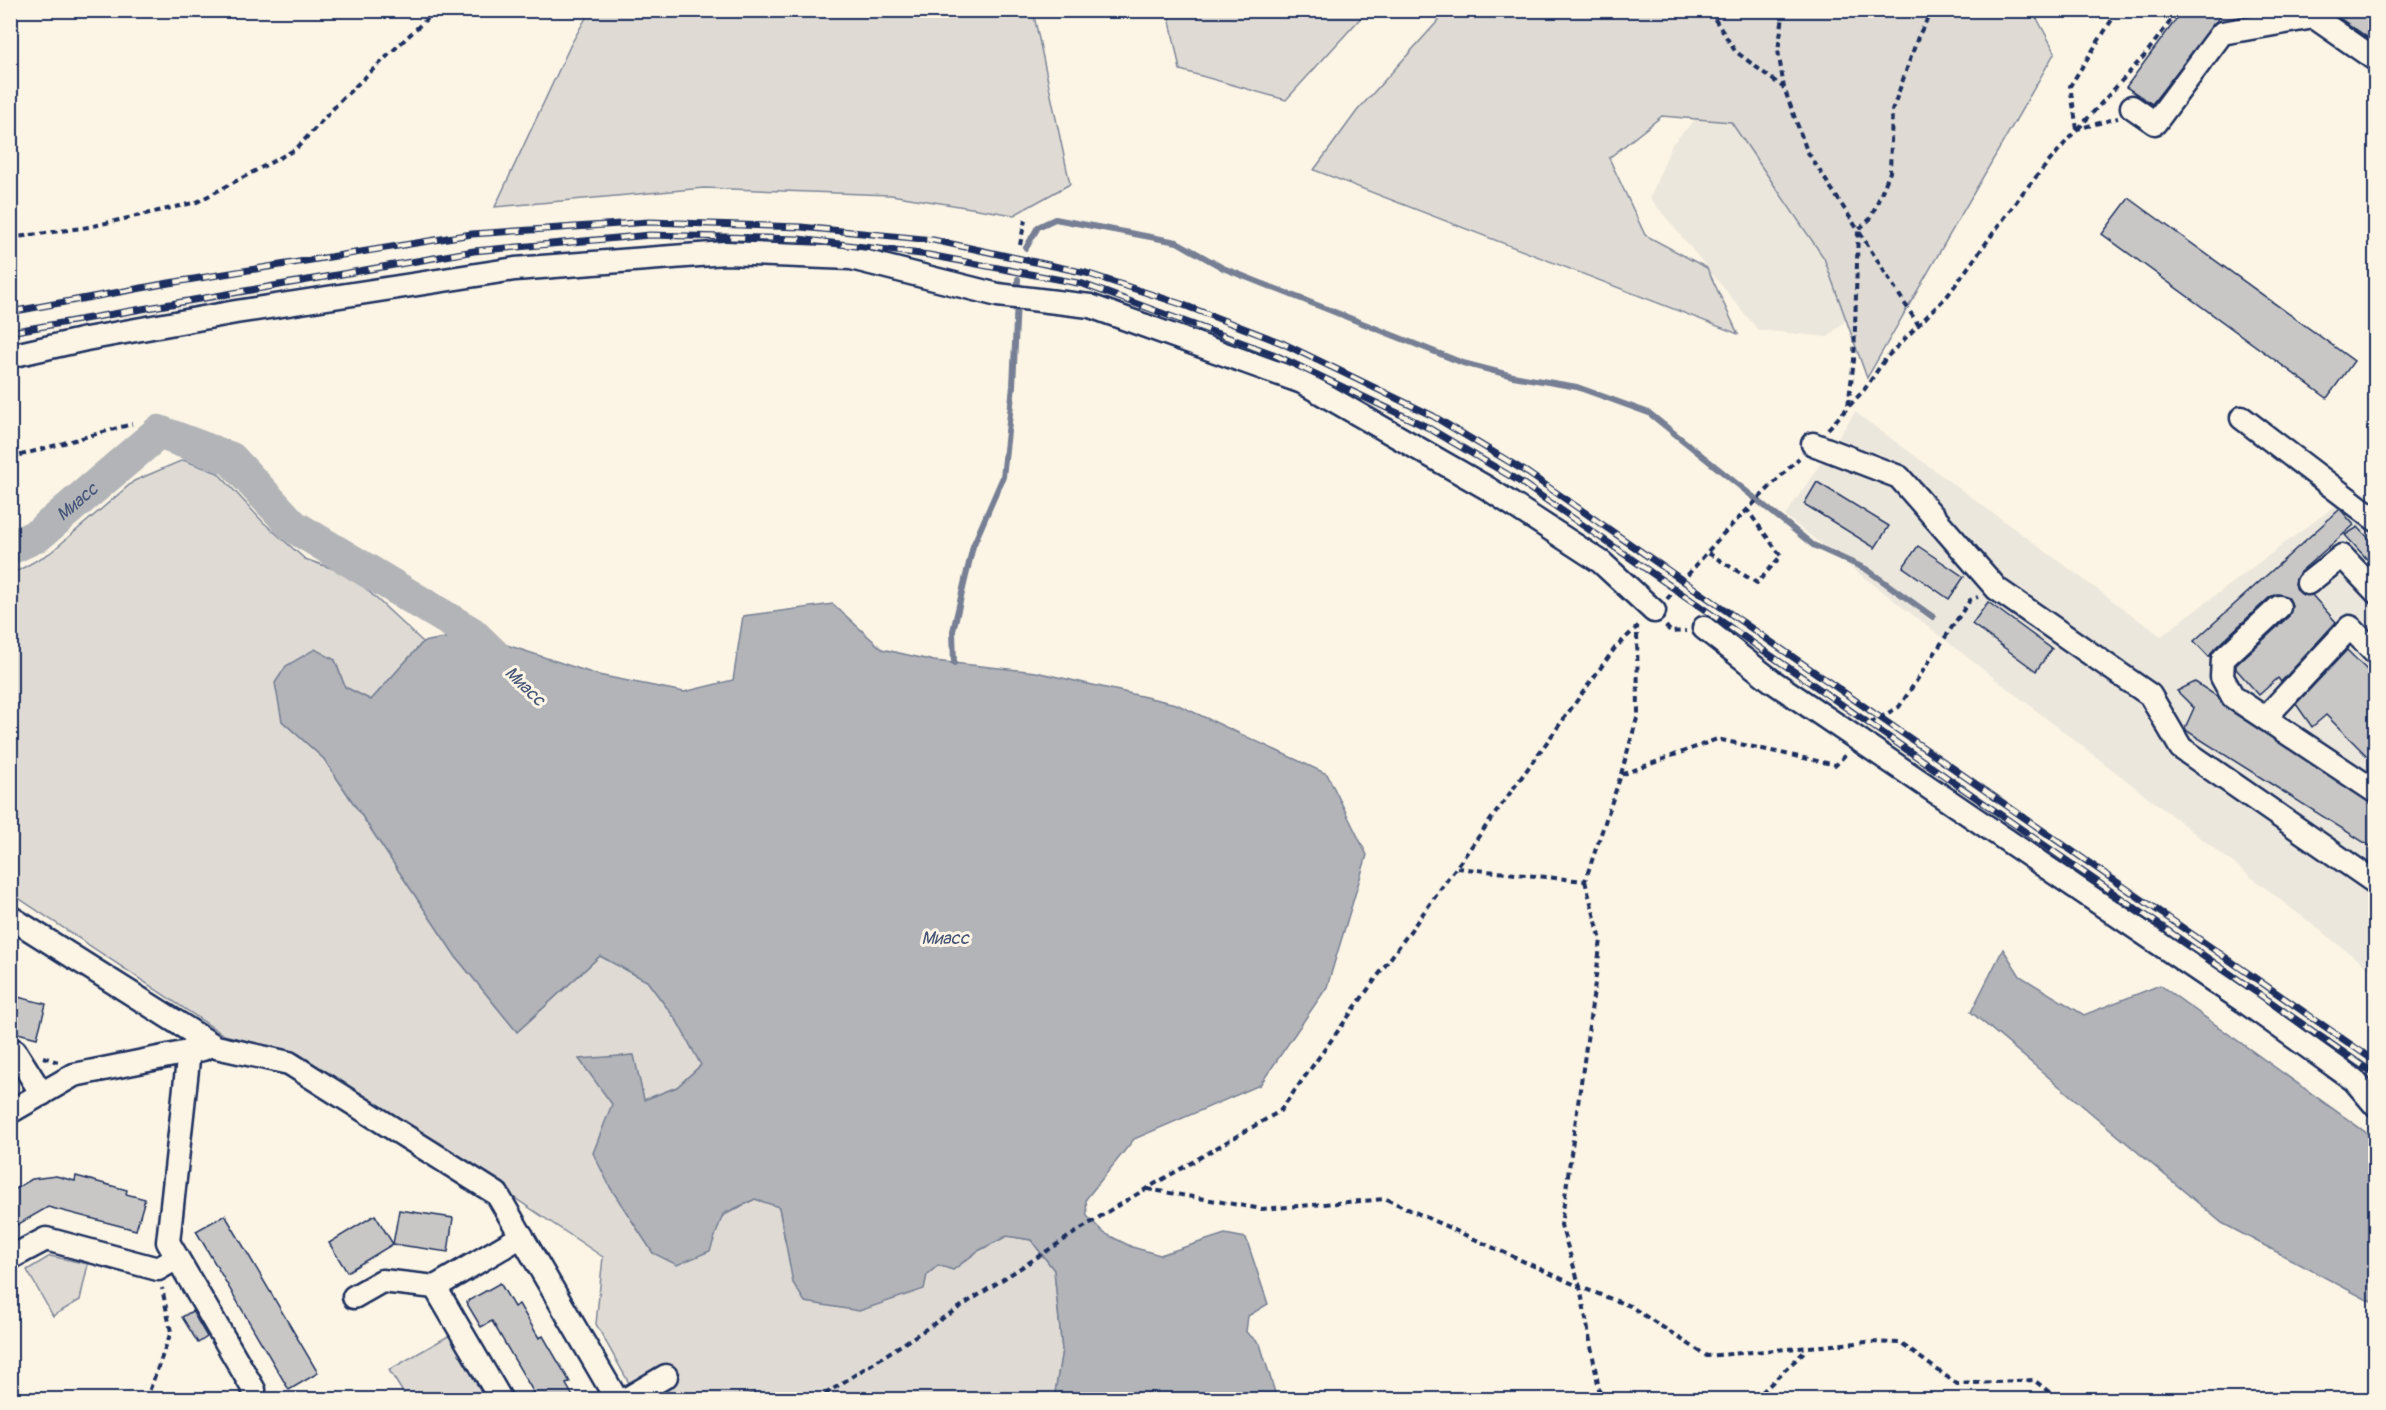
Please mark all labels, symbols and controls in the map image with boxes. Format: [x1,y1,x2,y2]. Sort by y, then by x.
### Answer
water label: Миасс [52,477,104,526]
water label: Миасс [500,662,550,712]
water label: Миасс [921,927,970,950]

